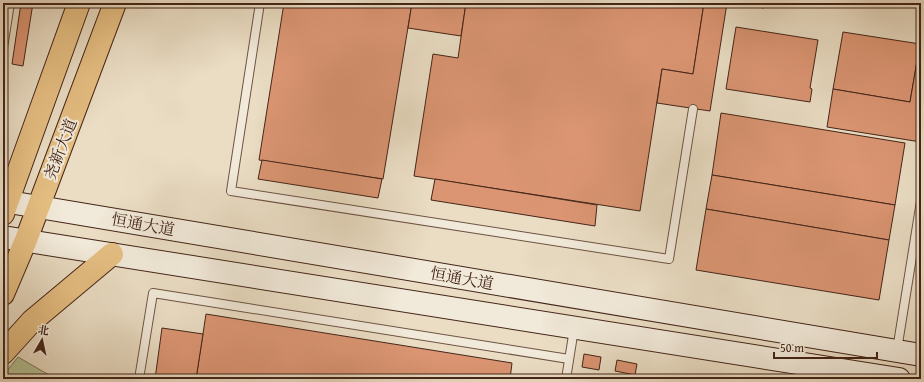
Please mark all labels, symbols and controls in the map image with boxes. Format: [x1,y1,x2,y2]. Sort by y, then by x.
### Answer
street label: 尧新大道 [37,115,83,183]
street label: 恒通大道 [109,207,177,241]
street label: 恒通大道 [428,261,496,295]
north arrow [22,320,62,360]
text: 北 [37,321,50,339]
scale bar [774,334,877,360]
text: 50 m [780,339,804,356]

